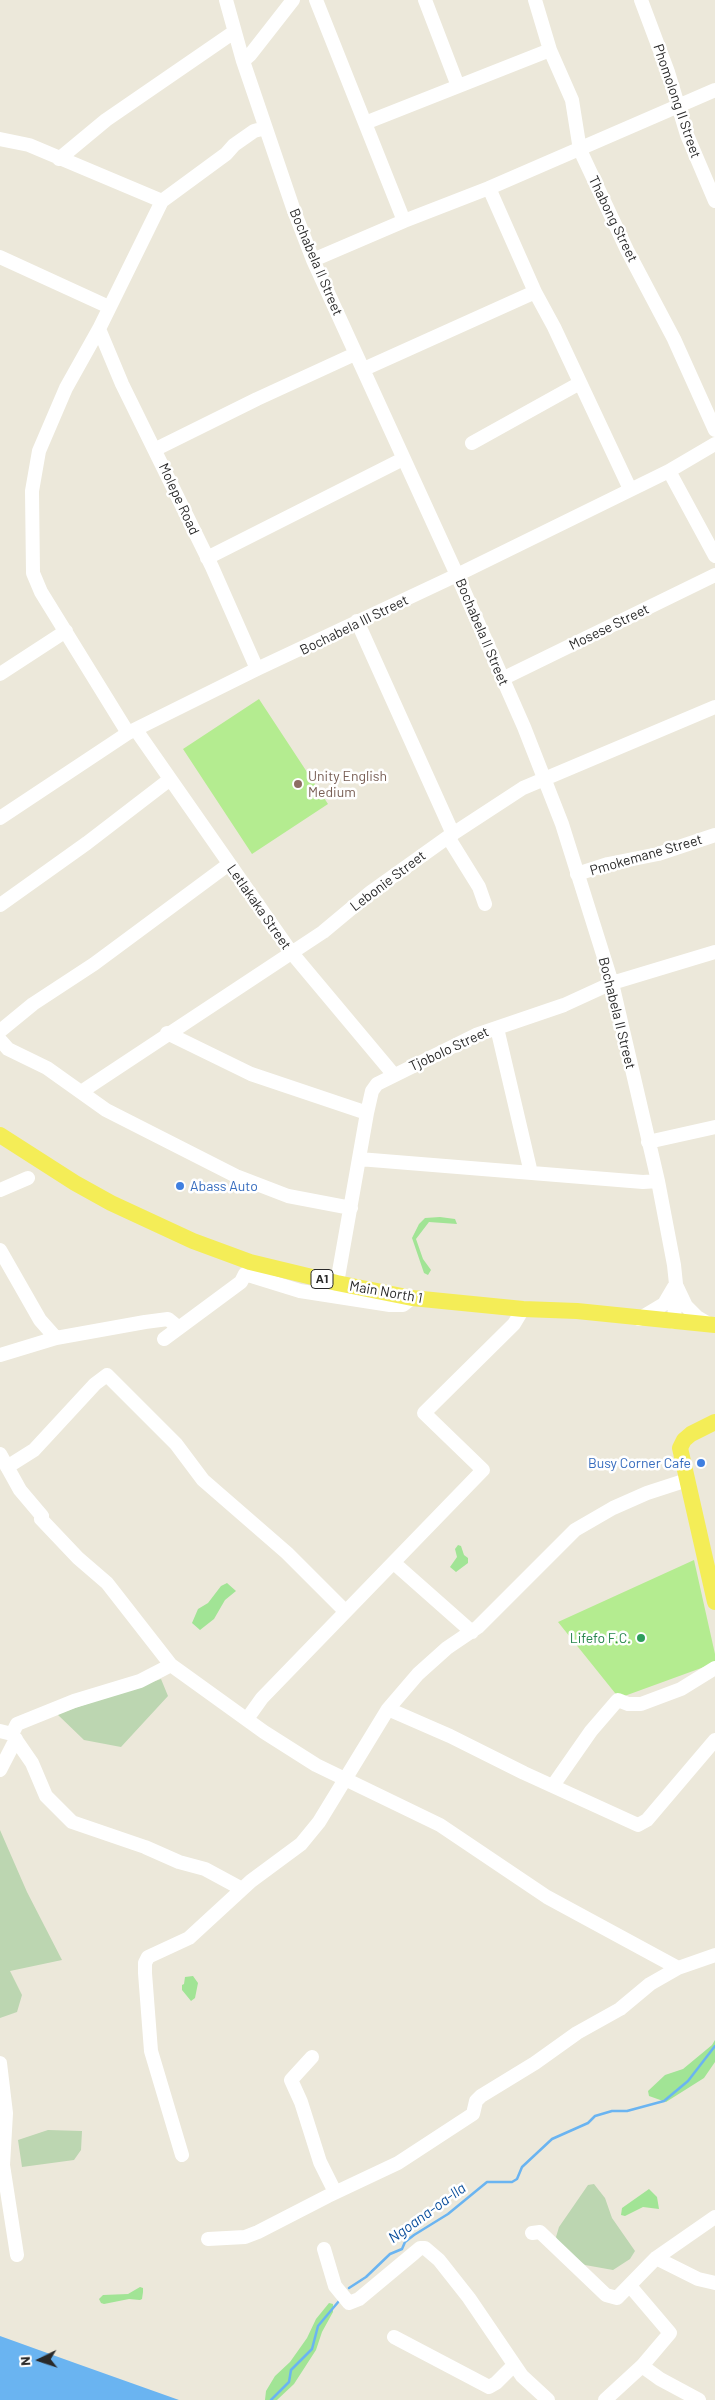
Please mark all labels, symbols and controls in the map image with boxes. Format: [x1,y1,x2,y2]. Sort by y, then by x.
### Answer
street label: Phomolong II Street [650,42,704,160]
street label: Thabong Street [585,173,641,265]
street label: Bochabela II Street [286,206,346,318]
street label: Molepe Road [155,460,203,538]
street label: Bochabela II Street [452,576,512,688]
street label: Bochabela III Street [297,591,411,659]
street label: Mosese Street [566,600,652,654]
place label: Unity English Medium [308,768,387,800]
marker: Unity English Medium [292,778,304,790]
street label: Pmokemane Street [588,831,704,879]
street label: Lebonie Street [347,847,429,915]
street label: Letlakaka Street [223,861,295,953]
street label: Bochabela II Street [595,955,639,1071]
street label: Tjobolo Street [406,1023,492,1075]
place label: Abass Auto [190,1178,258,1194]
marker: Abass Auto [174,1180,186,1192]
road number: A1 [311,1270,333,1288]
street label: Main North 1 [348,1277,424,1307]
place label: Busy Corner Cafe [588,1455,691,1471]
marker: Busy Corner Cafe [695,1457,707,1469]
place label: Lifefo F.C. [570,1630,631,1646]
marker: Lifefo F.C. [635,1632,647,1644]
water label: Ngoana-oa-lla [385,2179,469,2247]
north arrow [15,2335,65,2385]
text: N [16,2356,33,2366]

